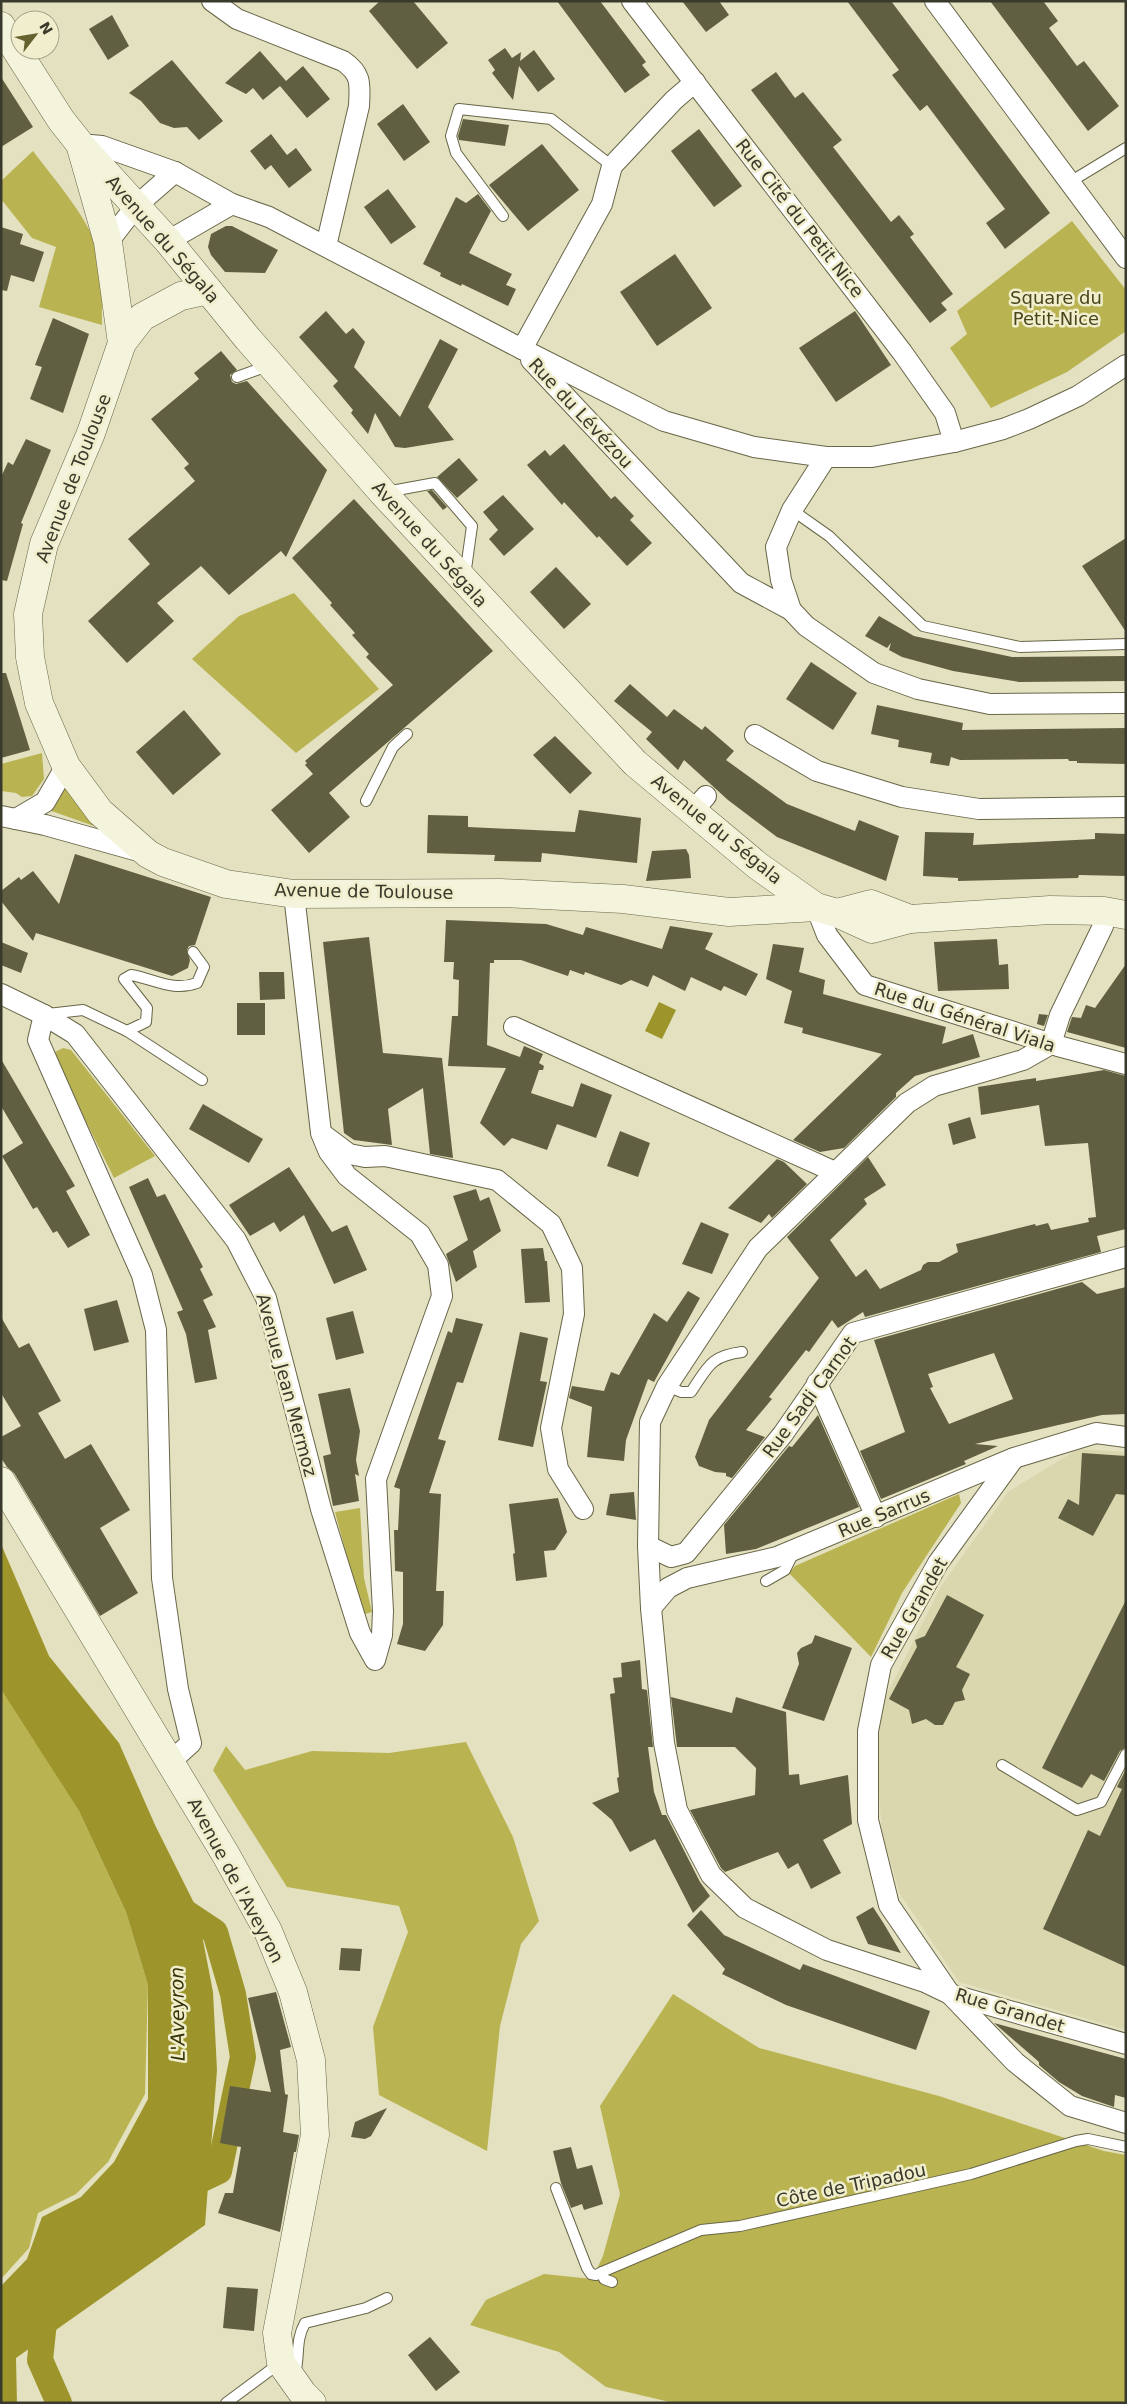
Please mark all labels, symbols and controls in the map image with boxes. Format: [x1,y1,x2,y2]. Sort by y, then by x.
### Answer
north arrow [10,10,60,60]
text: N [36,19,56,37]
street label: Rue Cité du Petit Nice [732,135,868,301]
street label: Avenue du Ségala [102,171,224,307]
park label: Square du Petit-Nice [1010,287,1102,329]
street label: Rue du Lévézou [525,354,637,472]
street label: Avenue de Toulouse [31,391,115,565]
street label: Avenue du Ségala [368,477,492,611]
street label: Avenue du Ségala [647,770,787,888]
street label: Avenue de Toulouse [274,879,454,903]
street label: Rue du Général Viala [872,978,1058,1056]
street label: Avenue Jean Mermoz [252,1291,322,1479]
street label: Rue Sadi Carnot [758,1332,860,1462]
street label: Rue Sarrus [835,1484,933,1542]
street label: Rue Grandet [877,1554,951,1662]
street label: Avenue de l'Aveyron [184,1794,288,1966]
water label: L'Aveyron [165,1967,189,2061]
street label: Rue Grandet [953,1983,1067,2037]
street label: Côte de Tripadou [774,2159,928,2211]

